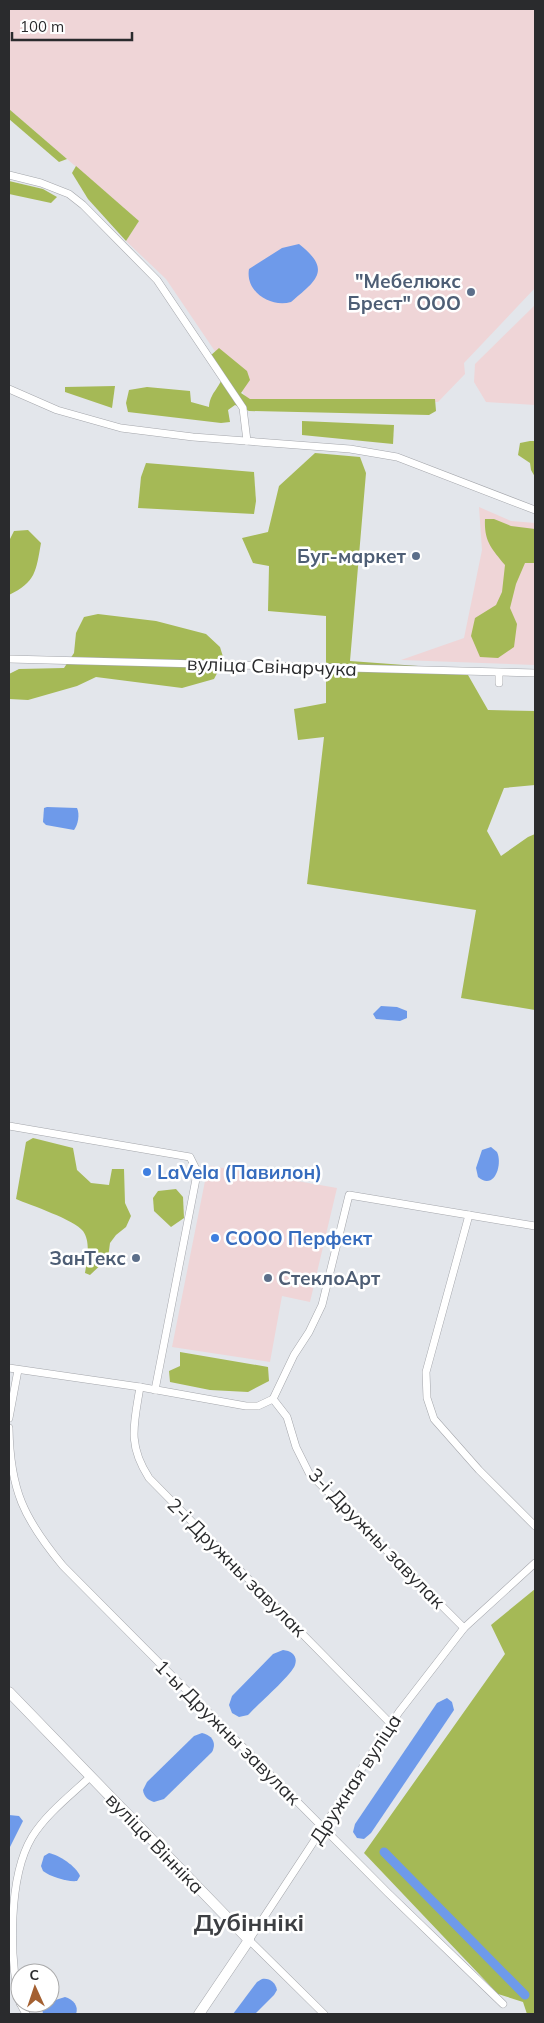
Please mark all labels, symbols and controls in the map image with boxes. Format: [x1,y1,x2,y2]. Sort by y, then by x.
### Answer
scale bar [12,10,132,42]
text: 100 m [20,17,64,36]
place label: "Мебелюкс Брест" ООО [348,269,461,315]
marker: "Мебелюкс Брест" ООО [465,286,477,298]
place label: Буг-маркет [297,544,407,568]
marker: Буг-маркет [410,550,422,562]
street label: вуліца Свінарчука [187,651,357,681]
place label: LaVela (Павилон) [157,1160,322,1184]
marker: LaVela (Павилон) [141,1166,153,1178]
place label: СООО Перфект [225,1226,373,1250]
marker: СООО Перфект [209,1232,221,1244]
place label: ЗанТекс [50,1246,126,1270]
marker: ЗанТекс [130,1252,142,1264]
place label: СтеклоАрт [278,1266,381,1290]
marker: СтеклоАрт [262,1272,274,1284]
street label: 3-і Дружны завулак [304,1463,451,1614]
street label: 2-і Дружны завулак [163,1493,312,1642]
street label: 1-ы Дружны завулак [150,1654,306,1810]
street label: Дружная вуліца [304,1710,406,1848]
street label: вуліца Вінніка [101,1787,209,1899]
district label: Дубіннікі [194,1907,304,1937]
north arrow [10,1963,60,2013]
text: С [29,1966,40,1984]

